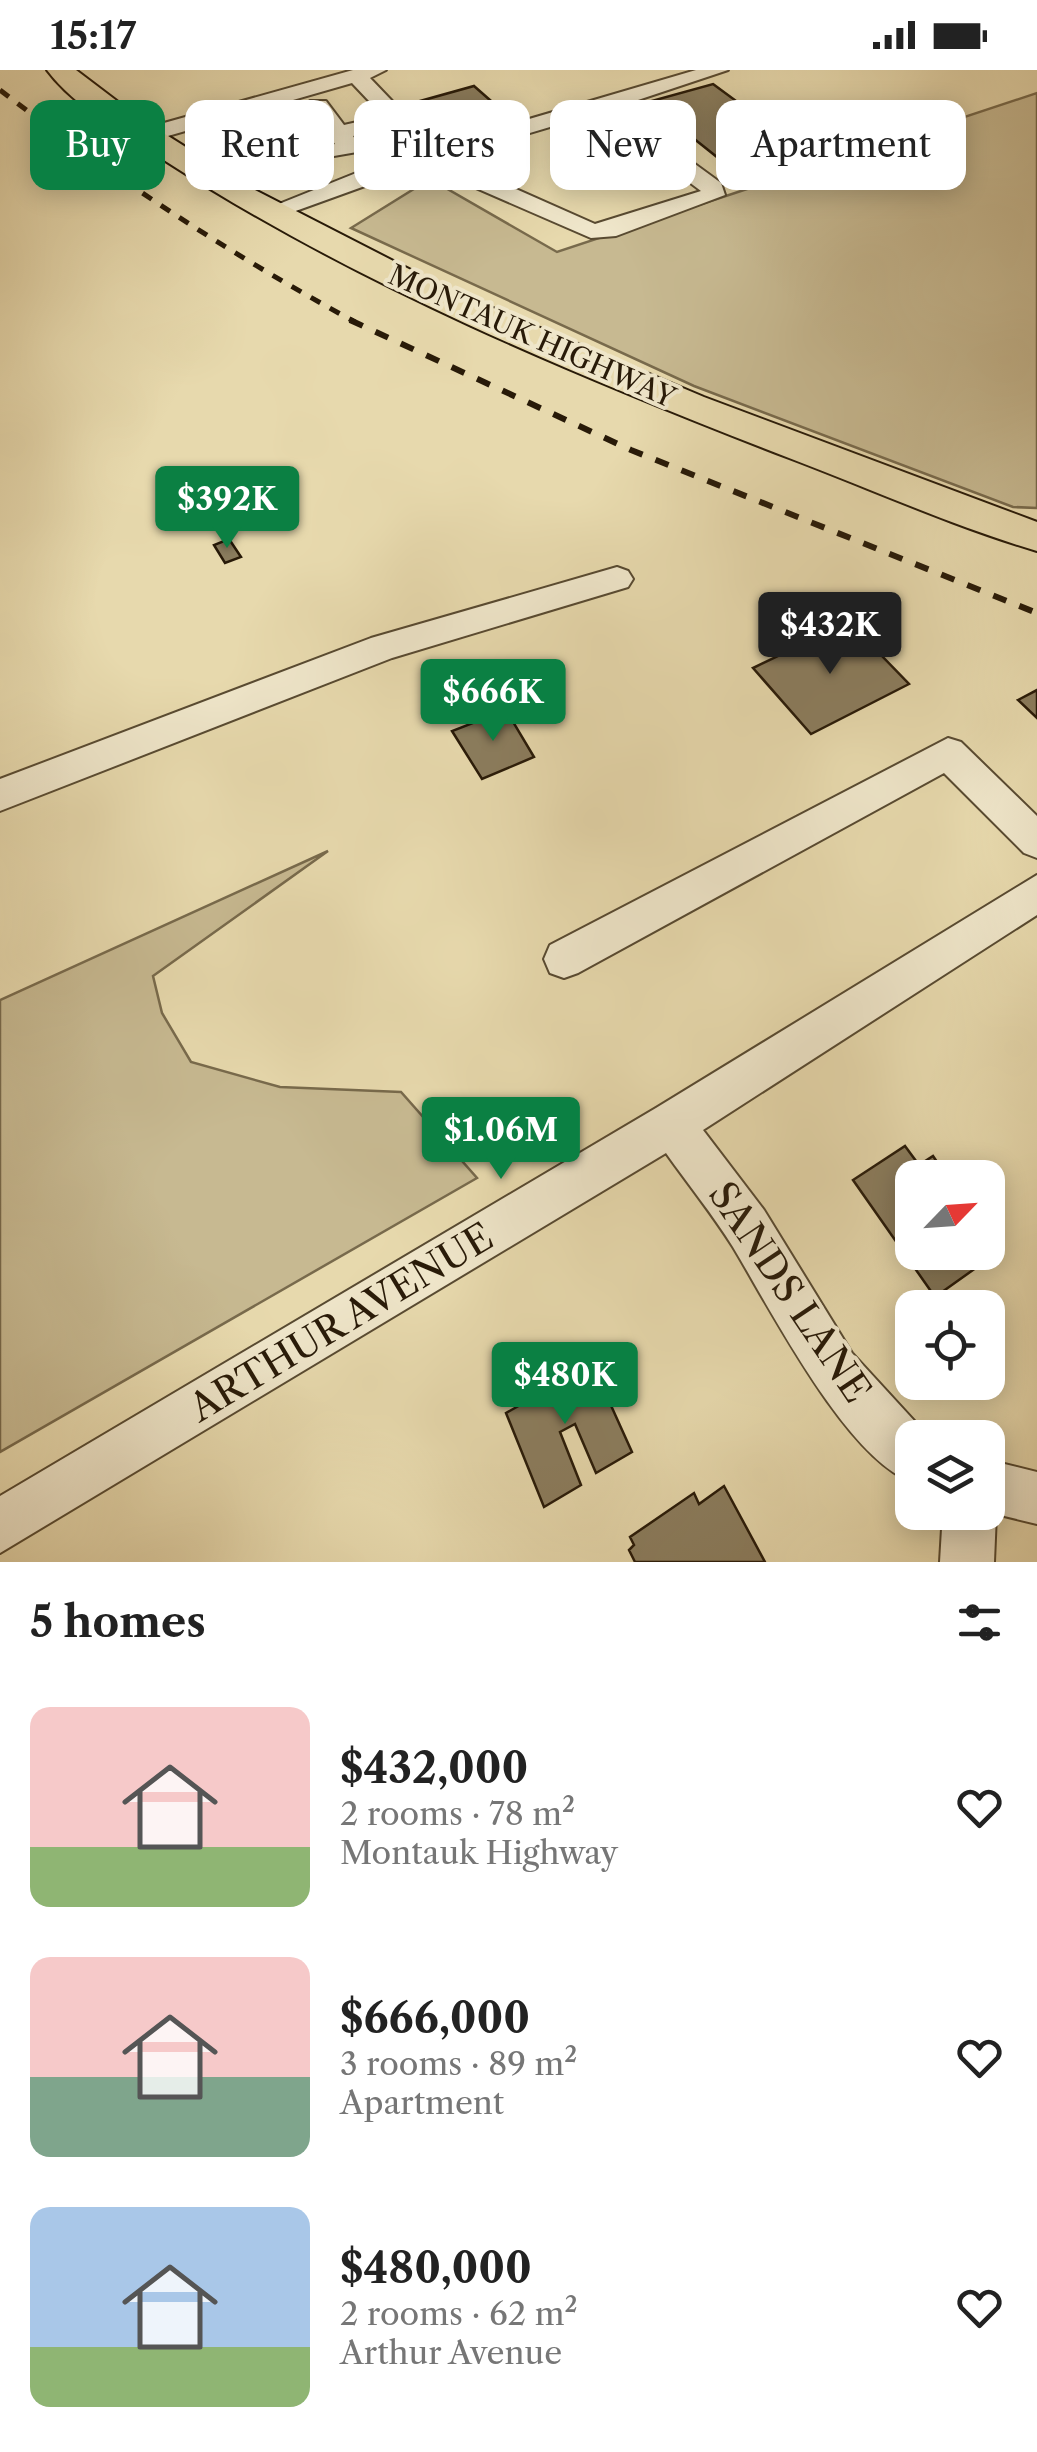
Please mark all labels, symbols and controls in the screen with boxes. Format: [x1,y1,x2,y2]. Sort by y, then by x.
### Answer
text: 15:17 [50,12,136,59]
chip: Buy [30,100,165,190]
chip: Rent [185,100,334,190]
chip: Filters [354,100,530,190]
chip: New [550,100,696,190]
chip: Apartment [716,100,966,190]
street label: MONTAUK HIGHWAY [383,257,682,415]
pin: $392K [157,466,297,551]
text: $392K [177,479,277,518]
pin: $432K [760,592,900,677]
text: $432K [780,605,880,644]
pin: $666K [423,659,563,744]
text: $666K [443,672,543,711]
pin: $1.06M [420,1097,582,1182]
text: $1.06M [444,1110,558,1149]
north arrow [895,1160,1005,1270]
map controls [895,1160,1005,1530]
street label: SANDS LANE [699,1173,881,1411]
street label: ARTHUR AVENUE [180,1213,501,1432]
button: locate [895,1290,1005,1400]
pin: $480K [495,1342,635,1427]
text: $480K [514,1355,616,1394]
button: layers [895,1420,1005,1530]
icon: filters [952,1595,1007,1650]
text: 5 homes [30,1596,206,1648]
text: $432,000 [340,1742,528,1794]
icon: home [110,1747,230,1867]
icon: heart [952,1780,1007,1835]
text: 2 rooms · 78 m² [340,1794,575,1833]
text: Montauk Highway [340,1833,618,1872]
text: $666,000 [340,1992,530,2044]
icon: home [110,1997,230,2117]
icon: heart [952,2030,1007,2085]
text: 3 rooms · 89 m² [340,2044,577,2083]
text: Apartment [340,2083,504,2122]
text: $480,000 [340,2242,532,2294]
icon: home [110,2247,230,2367]
icon: heart [952,2280,1007,2335]
text: 2 rooms · 62 m² [340,2294,578,2333]
text: Arthur Avenue [340,2333,562,2372]

